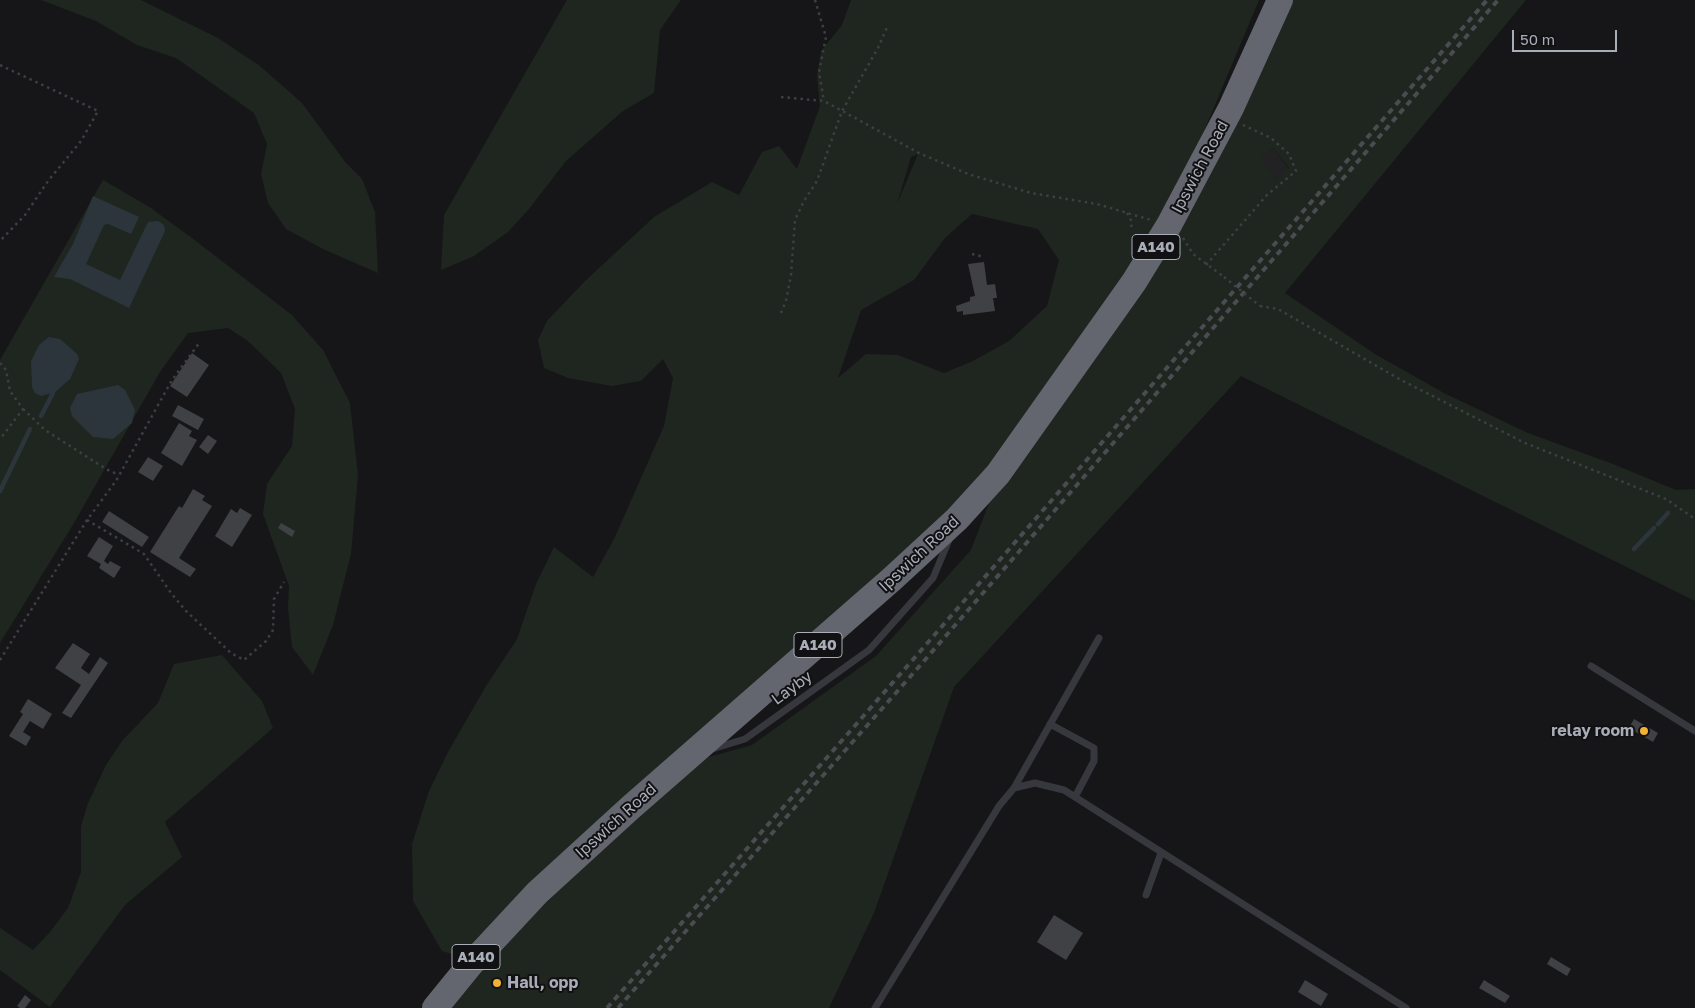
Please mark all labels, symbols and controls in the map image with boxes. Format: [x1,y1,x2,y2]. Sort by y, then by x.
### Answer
scale bar [1515,20,1620,52]
text: 50 m [1520,30,1555,48]
street label: Ipswich Road [1167,117,1233,217]
road number: A140 [1132,234,1180,260]
street label: Ipswich Road [875,512,963,596]
road number: A140 [794,632,842,658]
street label: Layby [768,667,816,709]
place label: relay room [1551,721,1634,741]
marker: relay room [1638,725,1650,737]
street label: Ipswich Road [572,780,660,862]
road number: A140 [452,944,500,970]
place label: Hall, opp [507,973,578,993]
marker: Hall, opp [491,977,503,989]

